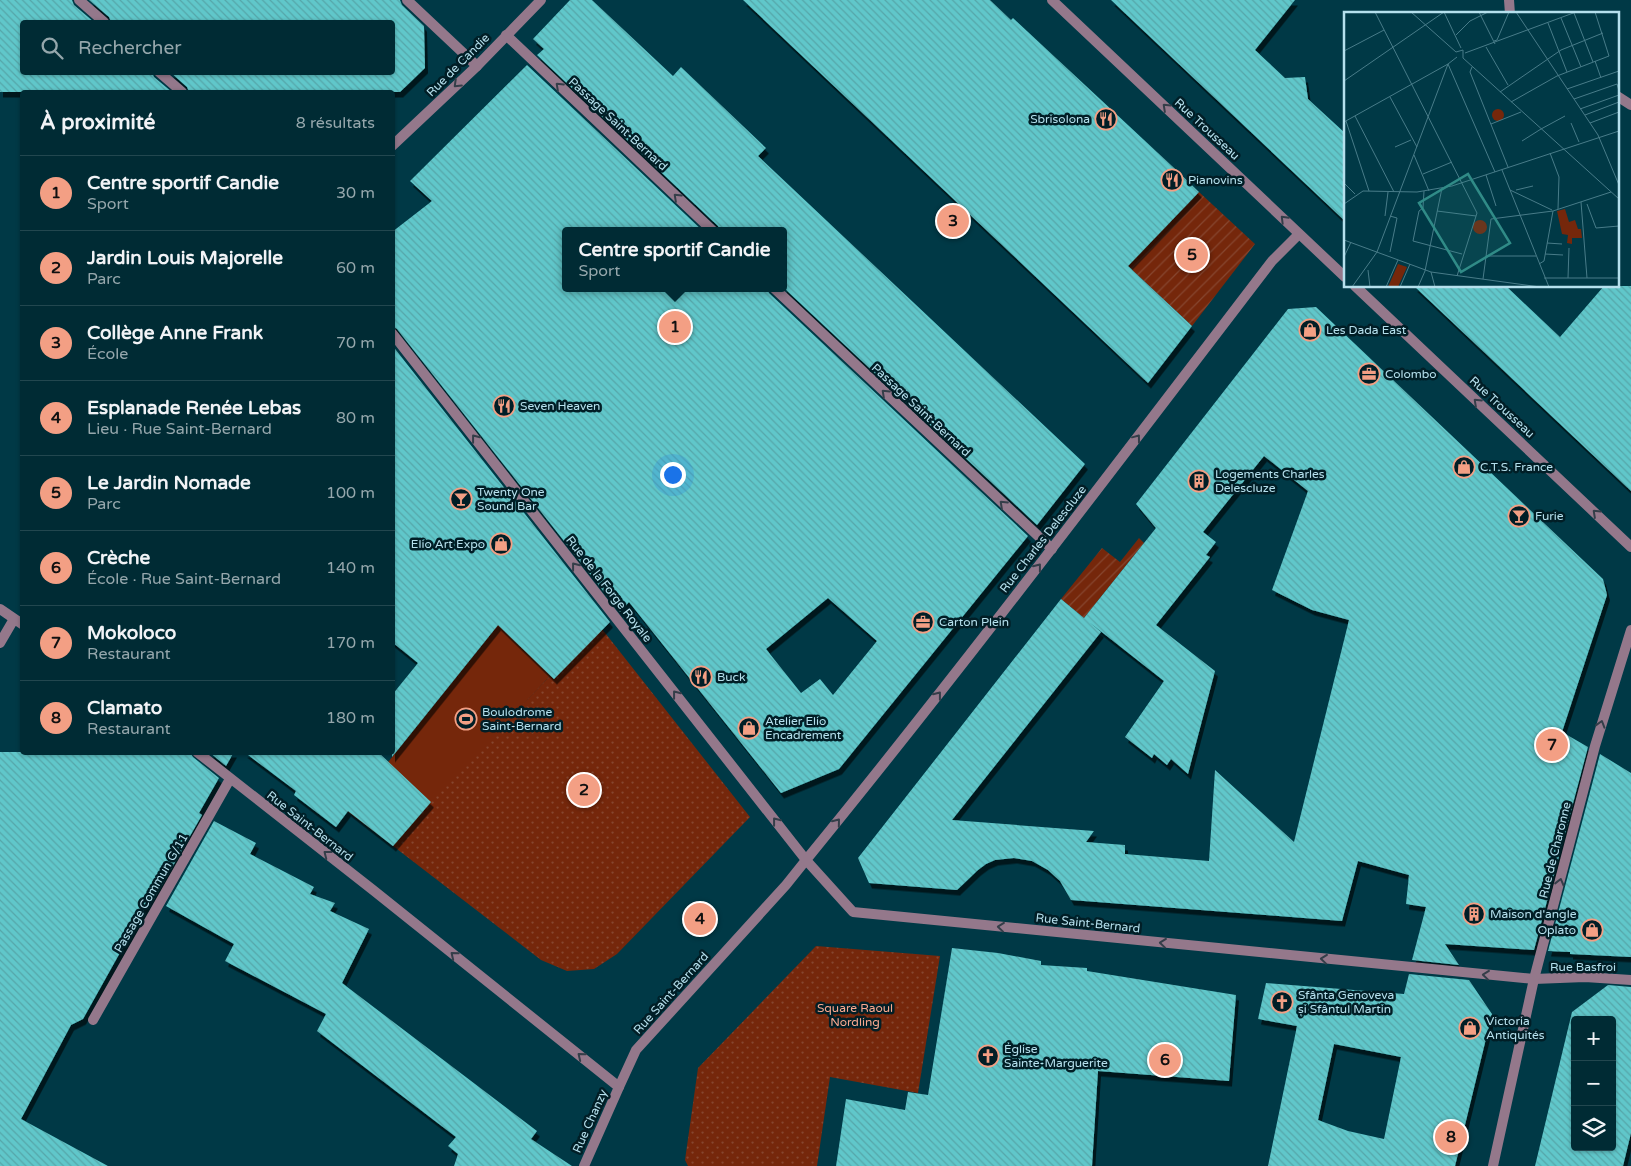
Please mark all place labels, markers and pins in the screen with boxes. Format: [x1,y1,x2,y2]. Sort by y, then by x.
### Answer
restaurant icon: Sbrisolona [1094,107,1118,131]
place label: Sbrisolona [1030,112,1090,126]
restaurant icon: Pianovins [1160,168,1184,192]
place label: Pianovins [1188,173,1243,187]
pin: 3 [937,202,969,240]
pin: 5 [1176,236,1208,274]
pin: 1 [659,308,691,346]
shop icon: Les Dada East [1298,318,1322,342]
place label: Les Dada East [1326,323,1407,337]
office icon: Colombo [1357,362,1381,386]
place label: Colombo [1385,367,1437,381]
restaurant icon: Seven Heaven [492,394,516,418]
place label: Seven Heaven [520,399,600,413]
shop icon: C.T.S. France [1452,455,1476,479]
place label: C.T.S. France [1480,460,1553,474]
place label: Logements Charles Delescluze [1215,467,1325,495]
building icon: Logements Charles Delescluze [1187,469,1211,493]
place label: Twenty One Sound Bar [477,485,545,513]
bar icon: Twenty One Sound Bar [449,487,473,511]
bar icon: Furie [1507,504,1531,528]
place label: Furie [1535,509,1564,523]
shop icon: Elio Art Expo [489,532,513,556]
place label: Elio Art Expo [411,537,485,551]
office icon: Carton Plein [911,610,935,634]
place label: Carton Plein [939,615,1009,629]
restaurant icon: Buck [689,665,713,689]
place label: Buck [717,670,746,684]
place label: Boulodrome Saint-Bernard [482,705,561,733]
sports icon: Boulodrome Saint-Bernard [454,707,478,731]
place label: Atelier Elio Encadrement [765,714,842,742]
shop icon: Atelier Elio Encadrement [737,716,761,740]
pin: 7 [1536,726,1568,764]
pin: 2 [568,771,600,809]
pin: 4 [684,900,716,938]
building icon: Maison d'angle [1462,902,1486,926]
place label: Maison d'angle [1490,907,1577,921]
shop icon: Oplato [1580,918,1604,942]
place label: Oplato [1537,923,1576,937]
place label: Sfânta Genoveva și Sfântul Martin [1298,988,1394,1016]
church icon: Sfânta Genoveva și Sfântul Martin [1270,990,1294,1014]
place label: Victoria Antiquités [1486,1014,1545,1042]
shop icon: Victoria Antiquités [1458,1016,1482,1040]
pin: 6 [1149,1041,1181,1079]
place label: Église Sainte-Marguerite [1004,1042,1108,1070]
church icon: Église Sainte-Marguerite [976,1044,1000,1068]
pin: 8 [1435,1118,1467,1156]

